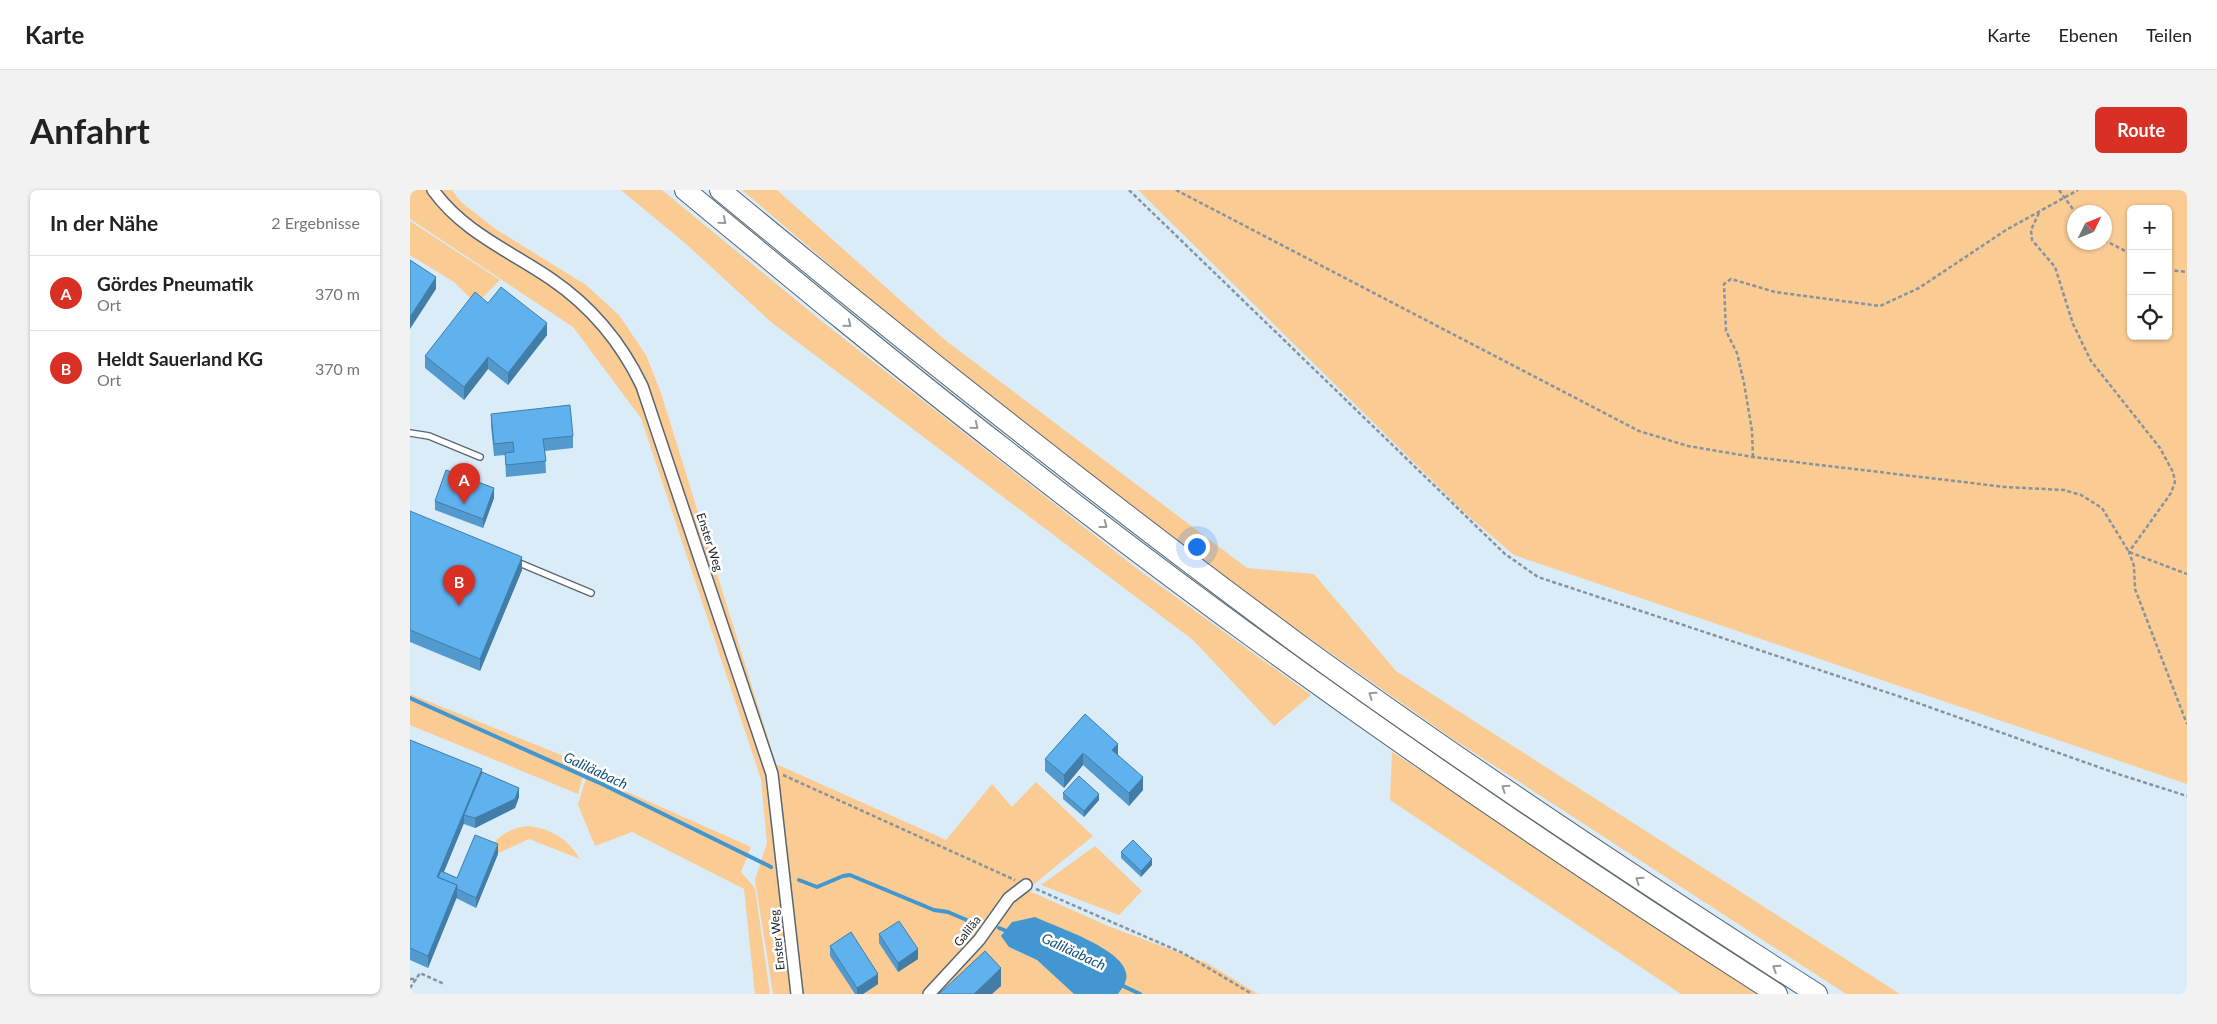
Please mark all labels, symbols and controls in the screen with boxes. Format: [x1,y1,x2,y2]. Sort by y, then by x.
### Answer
text: Karte [25,20,84,49]
text: Karte [1987,24,2030,46]
text: Ebenen [2058,24,2118,46]
text: Teilen [2146,24,2192,46]
button: Route [2095,107,2187,153]
text: Anfahrt [30,109,150,151]
north arrow [2067,205,2112,250]
map controls [2127,205,2172,340]
button: + [2127,205,2172,250]
text: In der Nähe [50,210,158,235]
text: 2 Ergebnisse [271,213,360,232]
one-way arrow [717,215,726,224]
button: − [2127,250,2172,295]
text: Gördes Pneumatik [97,272,253,295]
text: A [60,284,72,303]
text: 370 m [315,284,360,303]
text: Ort [97,295,121,314]
button: locate [2127,295,2172,340]
one-way arrow [842,319,851,327]
text: Heldt Sauerland KG [97,347,263,370]
text: B [61,359,71,378]
text: 370 m [315,359,360,378]
text: Ort [97,370,121,389]
one-way arrow [969,420,979,429]
pin: A [448,463,480,504]
street label: Enster Weg [693,511,727,573]
one-way arrow [1098,519,1108,528]
your location [1184,534,1210,560]
pin: B [443,565,475,606]
one-way arrow [1368,692,1377,701]
water label: Galiläabach [561,748,631,792]
one-way arrow [1501,785,1511,794]
one-way arrow [1635,877,1645,886]
street label: Enster Weg [766,909,788,971]
street label: Galiläa [950,913,984,949]
water label: Galiläabach [1039,929,1109,973]
one-way arrow [1772,964,1781,974]

